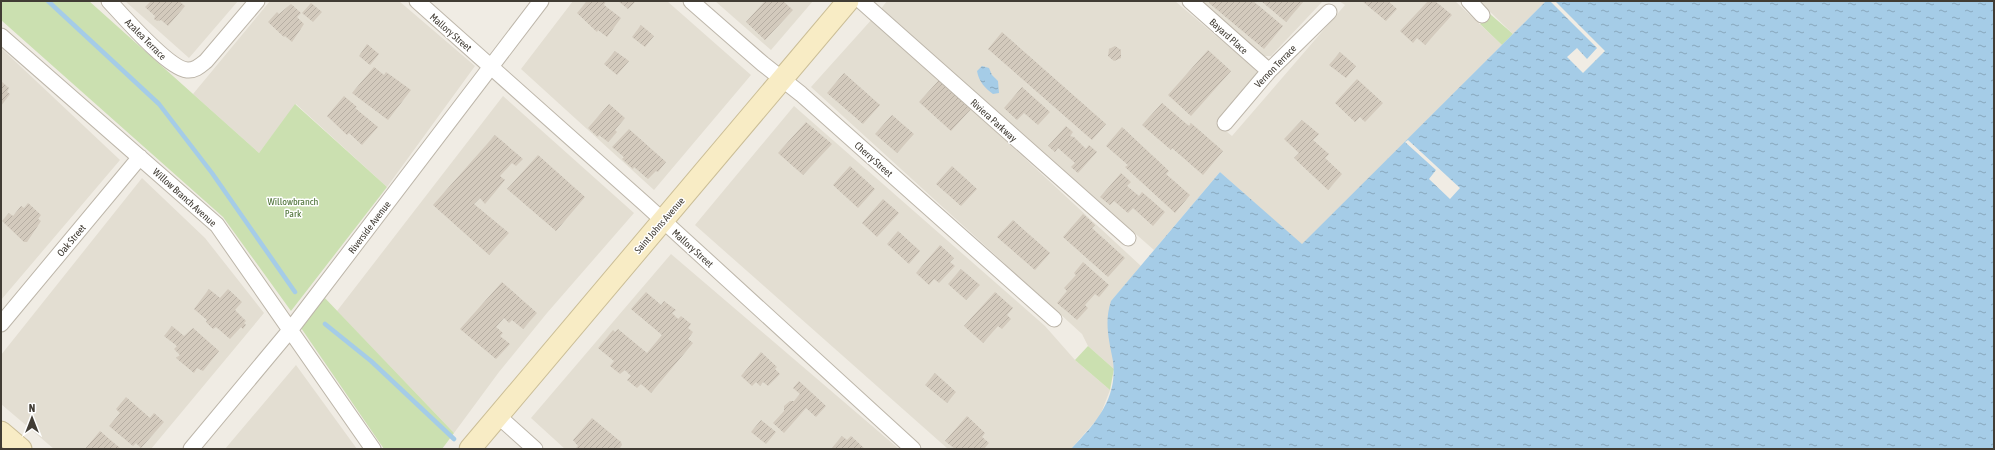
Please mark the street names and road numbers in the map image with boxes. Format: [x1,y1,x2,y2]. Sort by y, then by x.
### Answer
street label: Mallory Street [428,11,474,54]
street label: Bayard Place [1207,16,1250,57]
street label: Azalea Terrace [123,17,169,62]
street label: Vernon Terrace [1252,42,1299,90]
street label: Riviera Parkway [968,97,1019,144]
street label: Cherry Street [852,139,895,179]
street label: Willow Branch Avenue [151,166,219,229]
street label: Saint Johns Avenue [632,195,687,256]
street label: Riverside Avenue [346,198,393,256]
street label: Oak Street [55,222,88,258]
street label: Mallory Street [670,227,716,270]

